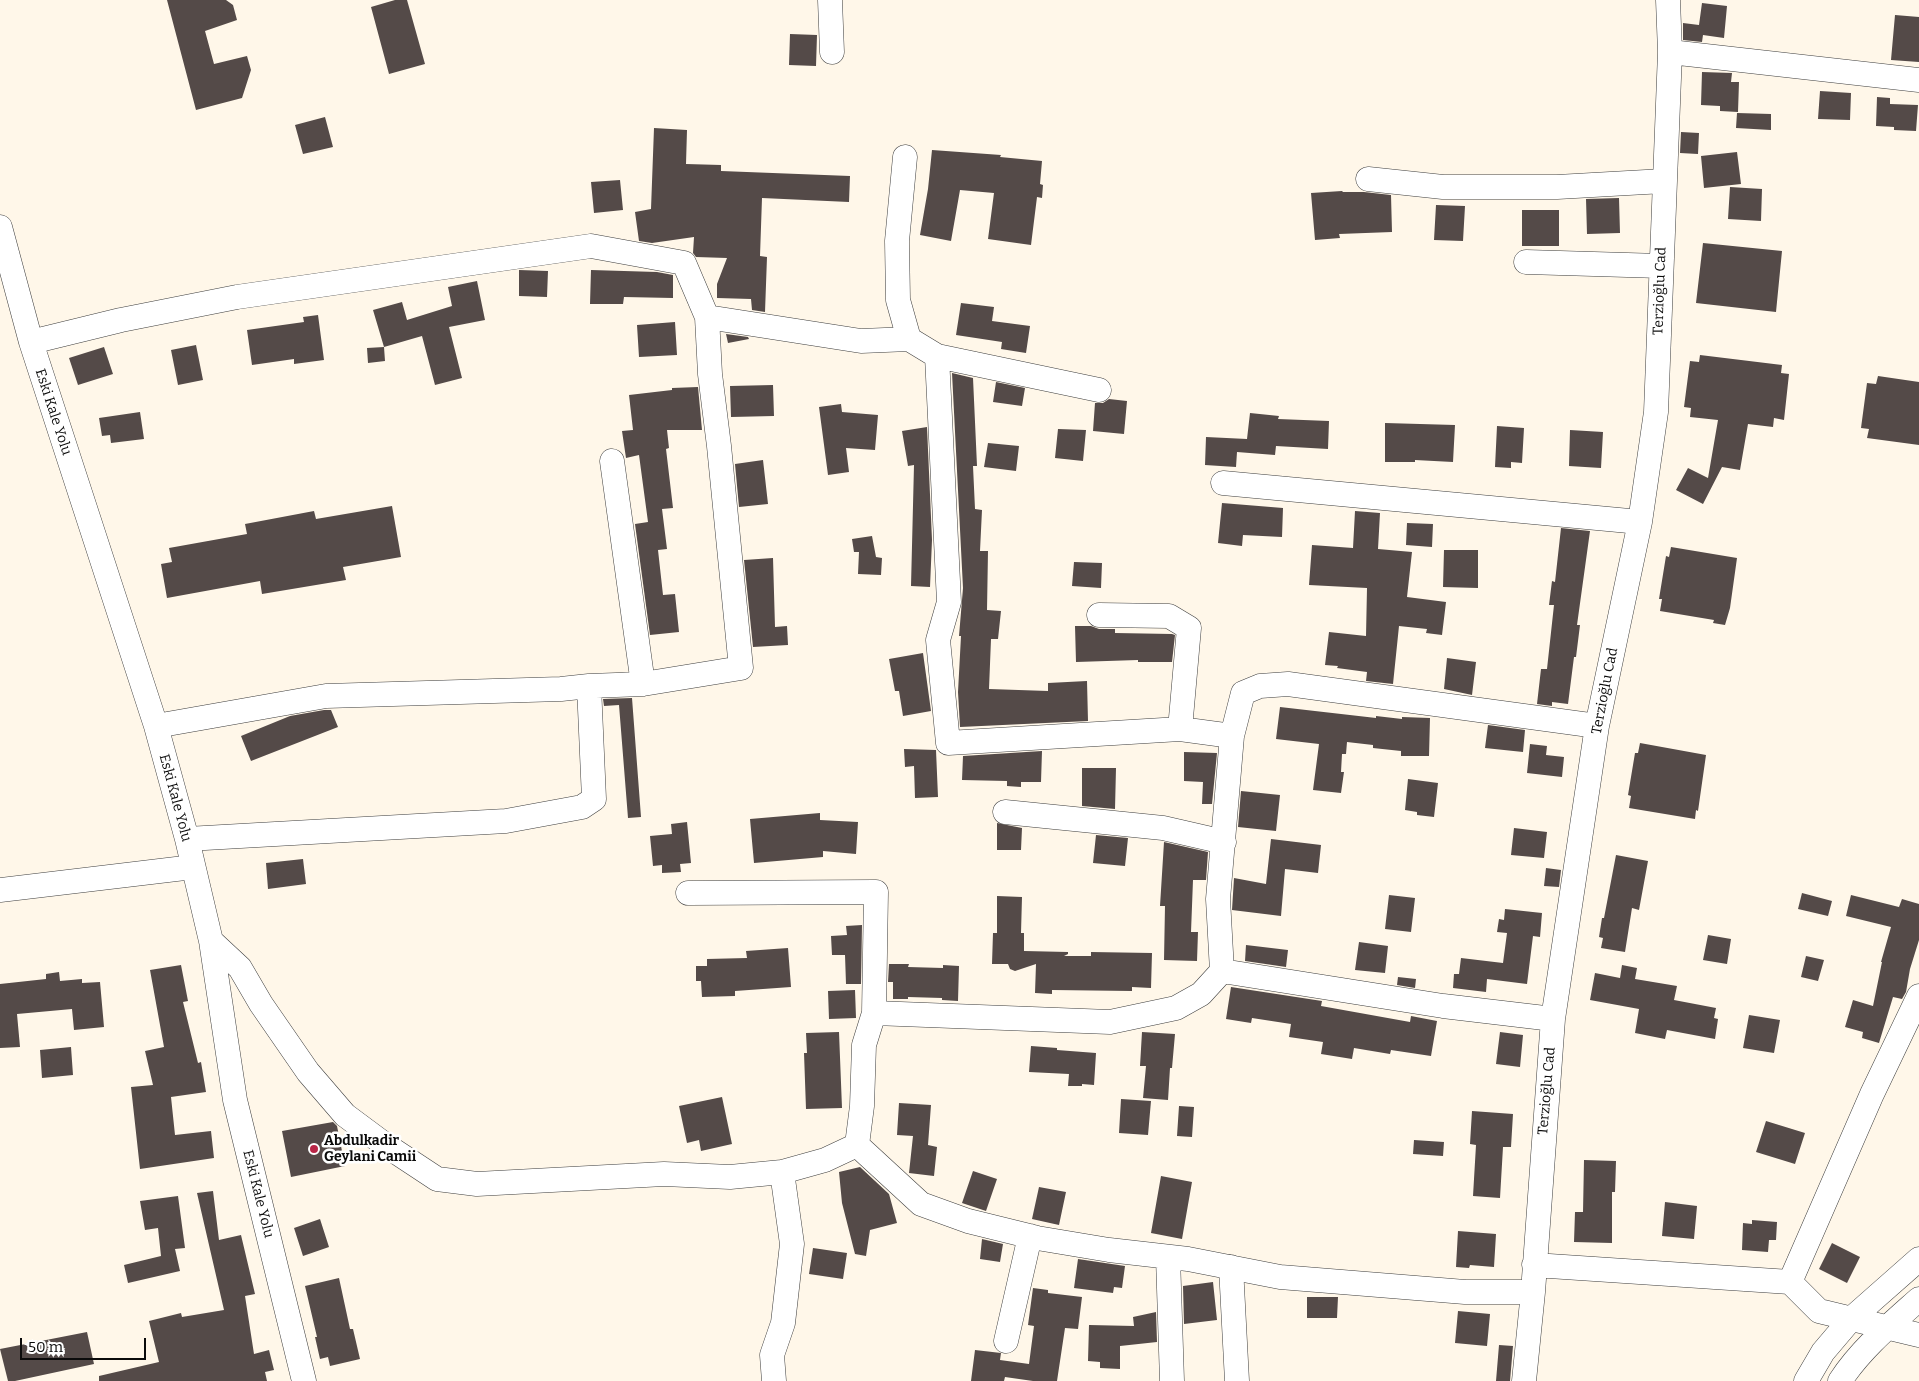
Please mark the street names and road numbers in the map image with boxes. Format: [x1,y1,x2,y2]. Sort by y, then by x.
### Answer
street label: Terzioğlu Cad [1650,247,1670,335]
street label: Eski Kale Yolu [31,367,75,457]
street label: Terzioğlu Cad [1588,646,1622,736]
street label: Eski Kale Yolu [155,752,195,844]
street label: Terzioğlu Cad [1535,1046,1559,1136]
street label: Eski Kale Yolu [239,1148,277,1240]

